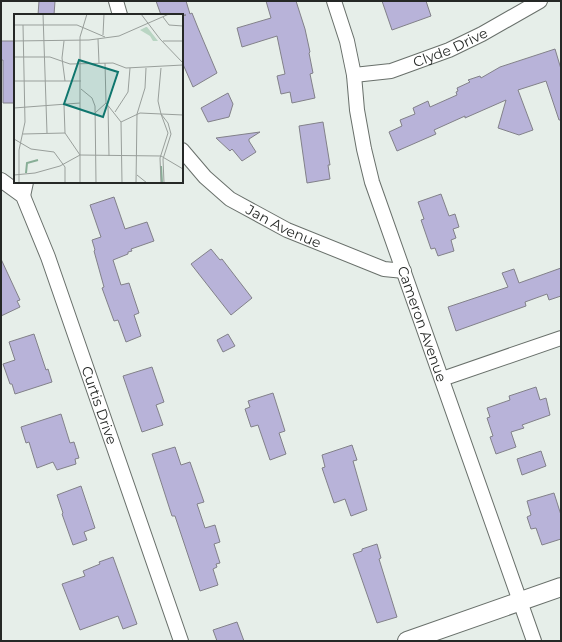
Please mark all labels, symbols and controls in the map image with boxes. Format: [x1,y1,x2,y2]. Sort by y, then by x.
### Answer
inset map [14,14,183,183]
street label: Clyde Drive [411,24,491,71]
street label: Jan Avenue [242,200,324,252]
street label: Cameron Avenue [393,264,451,384]
street label: Curtis Drive [77,364,121,447]

